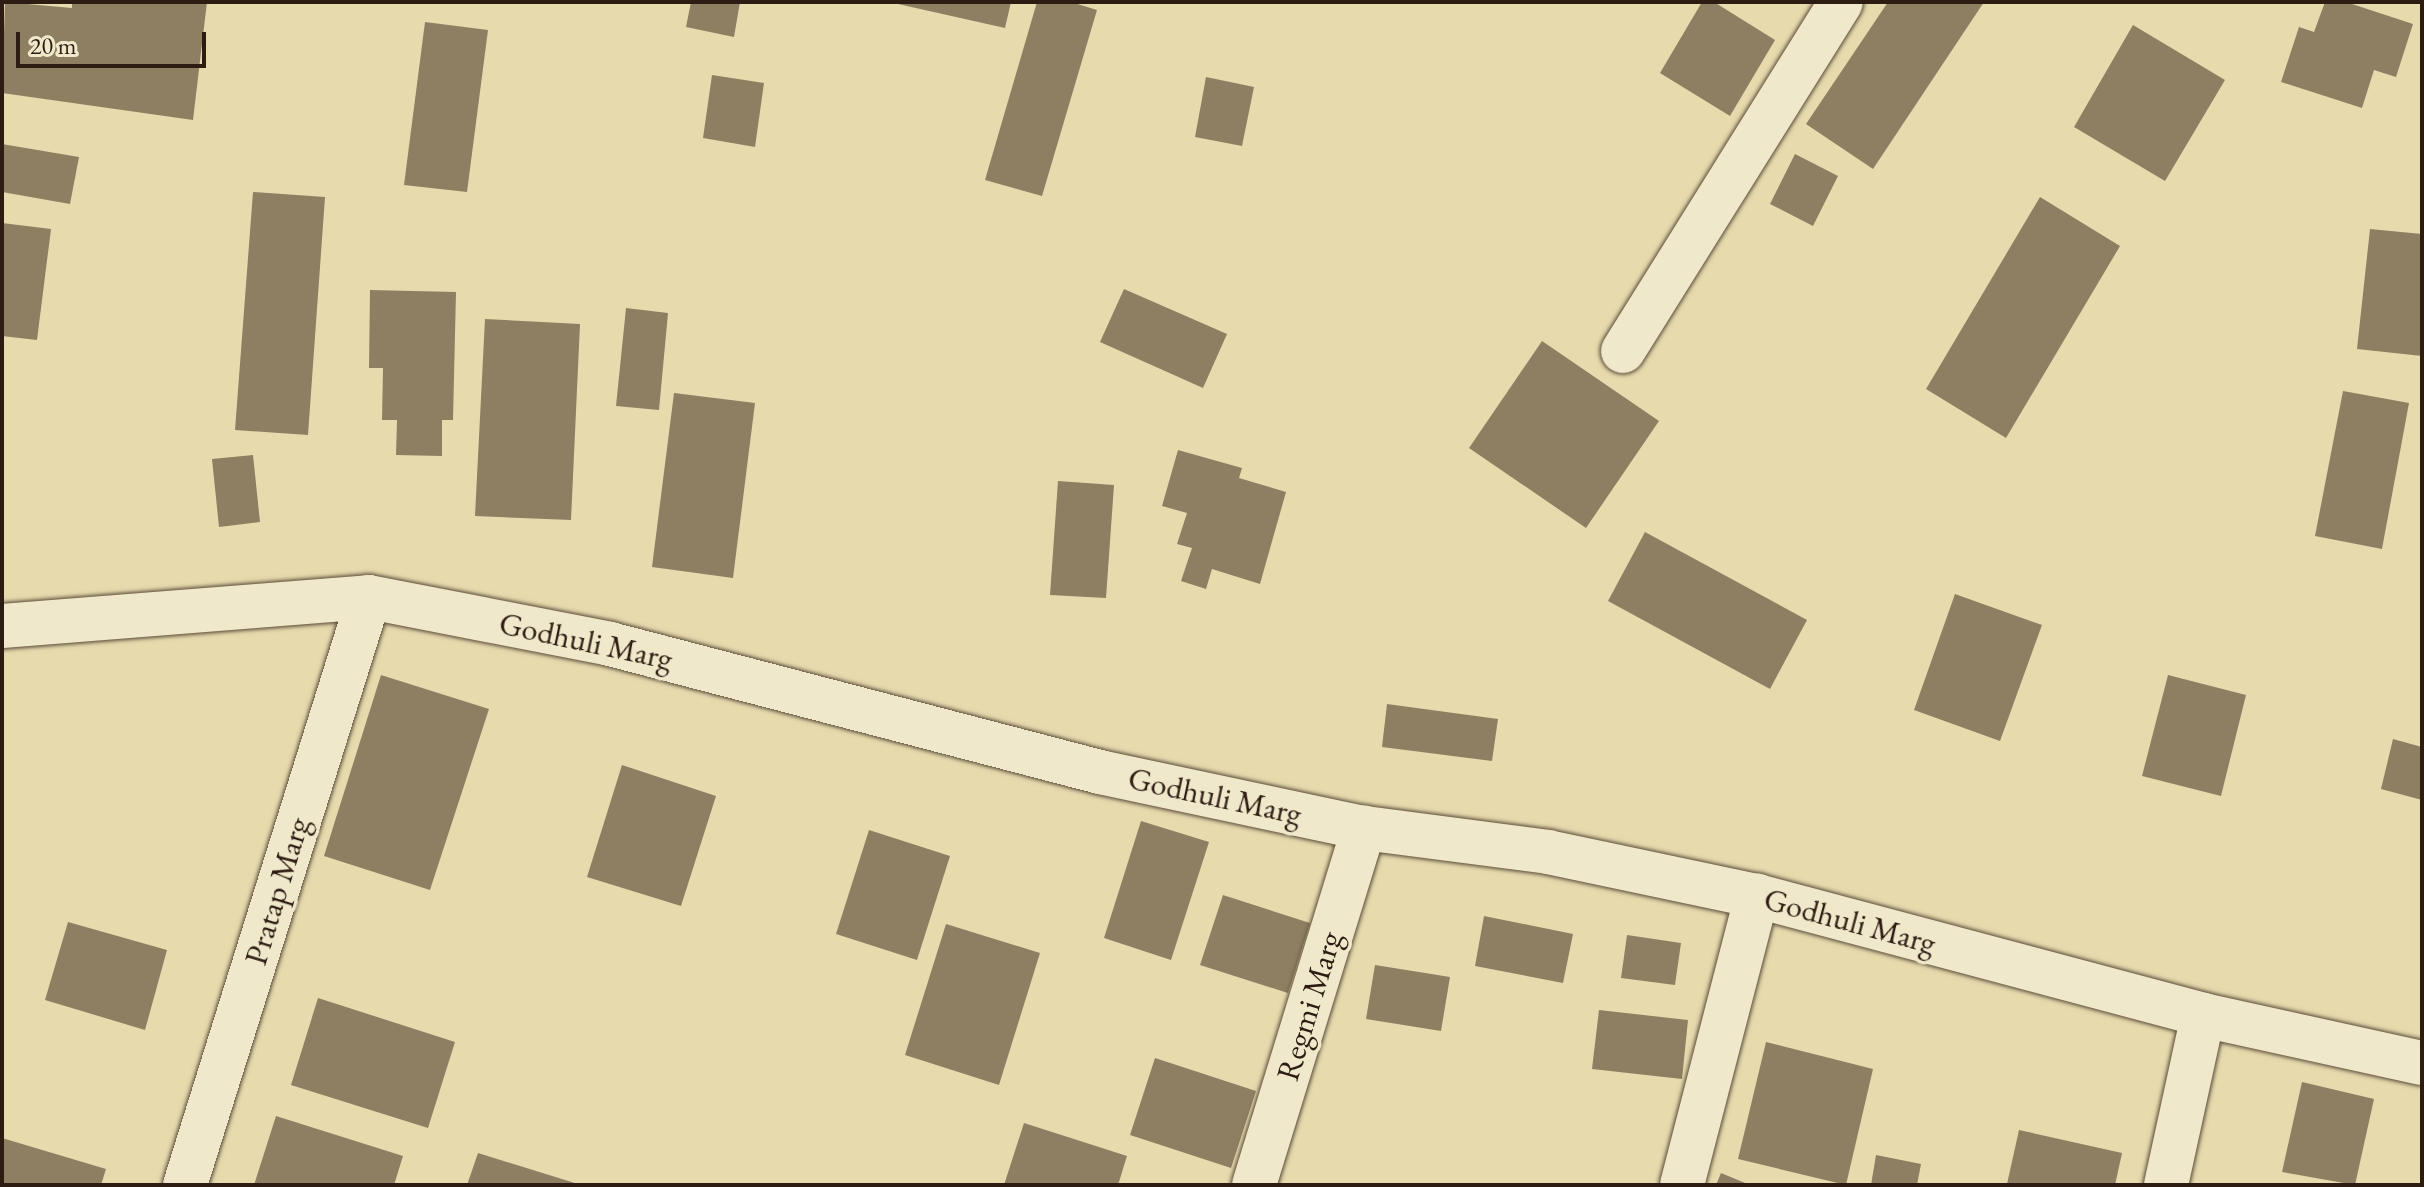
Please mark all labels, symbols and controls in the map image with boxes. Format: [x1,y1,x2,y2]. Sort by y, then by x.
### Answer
scale bar [20,16,210,66]
text: 20 m [30,30,77,61]
street label: Godhuli Marg [496,604,676,678]
street label: Godhuli Marg [1125,759,1305,833]
street label: Pratap Marg [236,812,318,970]
street label: Godhuli Marg [1760,880,1940,962]
street label: Regmi Marg [1268,927,1350,1085]

